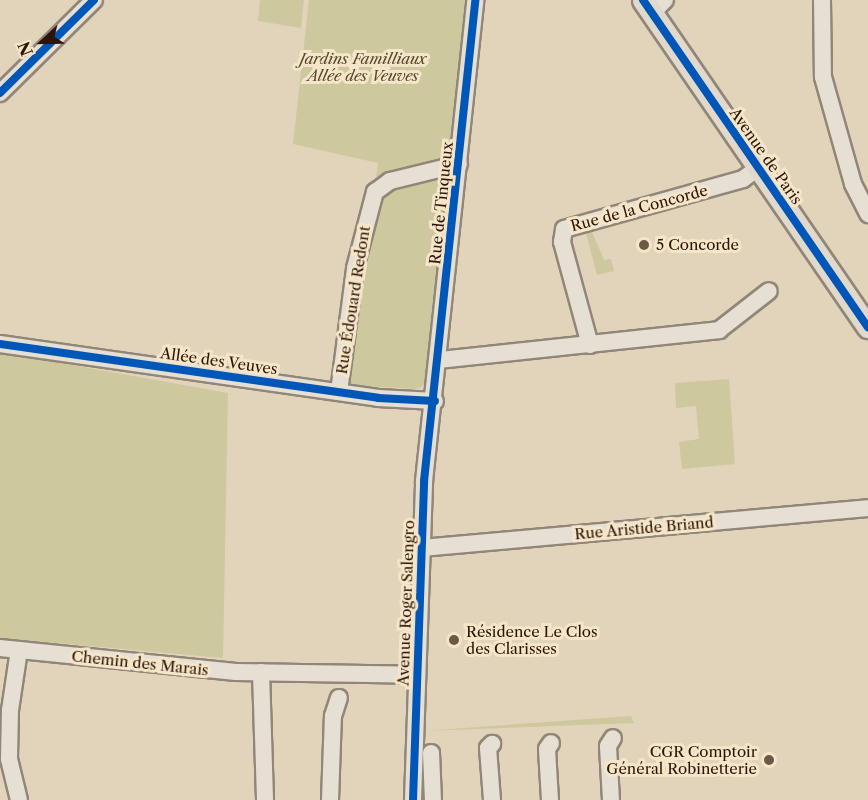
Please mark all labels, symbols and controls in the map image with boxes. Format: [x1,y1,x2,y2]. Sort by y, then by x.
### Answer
north arrow [12,12,72,72]
text: N [13,39,37,59]
park label: Jardins Familliaux Allée des Veuves [299,49,427,84]
street label: Avenue de Paris [726,104,806,208]
street label: Rue de Tinqueux [426,141,456,265]
street label: Rue de la Concorde [568,181,710,235]
street label: Rue Édouard Redont [332,225,374,375]
place label: 5 Concorde [656,236,739,254]
marker: 5 Concorde [637,238,651,252]
street label: Allée des Veuves [159,344,279,378]
street label: Rue Aristide Briand [573,513,715,543]
street label: Avenue Roger Salengro [394,520,418,686]
place label: Résidence Le Clos des Clarisses [466,622,598,657]
marker: Résidence Le Clos des Clarisses [447,633,461,647]
street label: Chemin des Marais [71,647,209,679]
place label: CGR Comptoir Général Robinetterie [606,742,757,777]
marker: CGR Comptoir Général Robinetterie [762,753,776,767]

